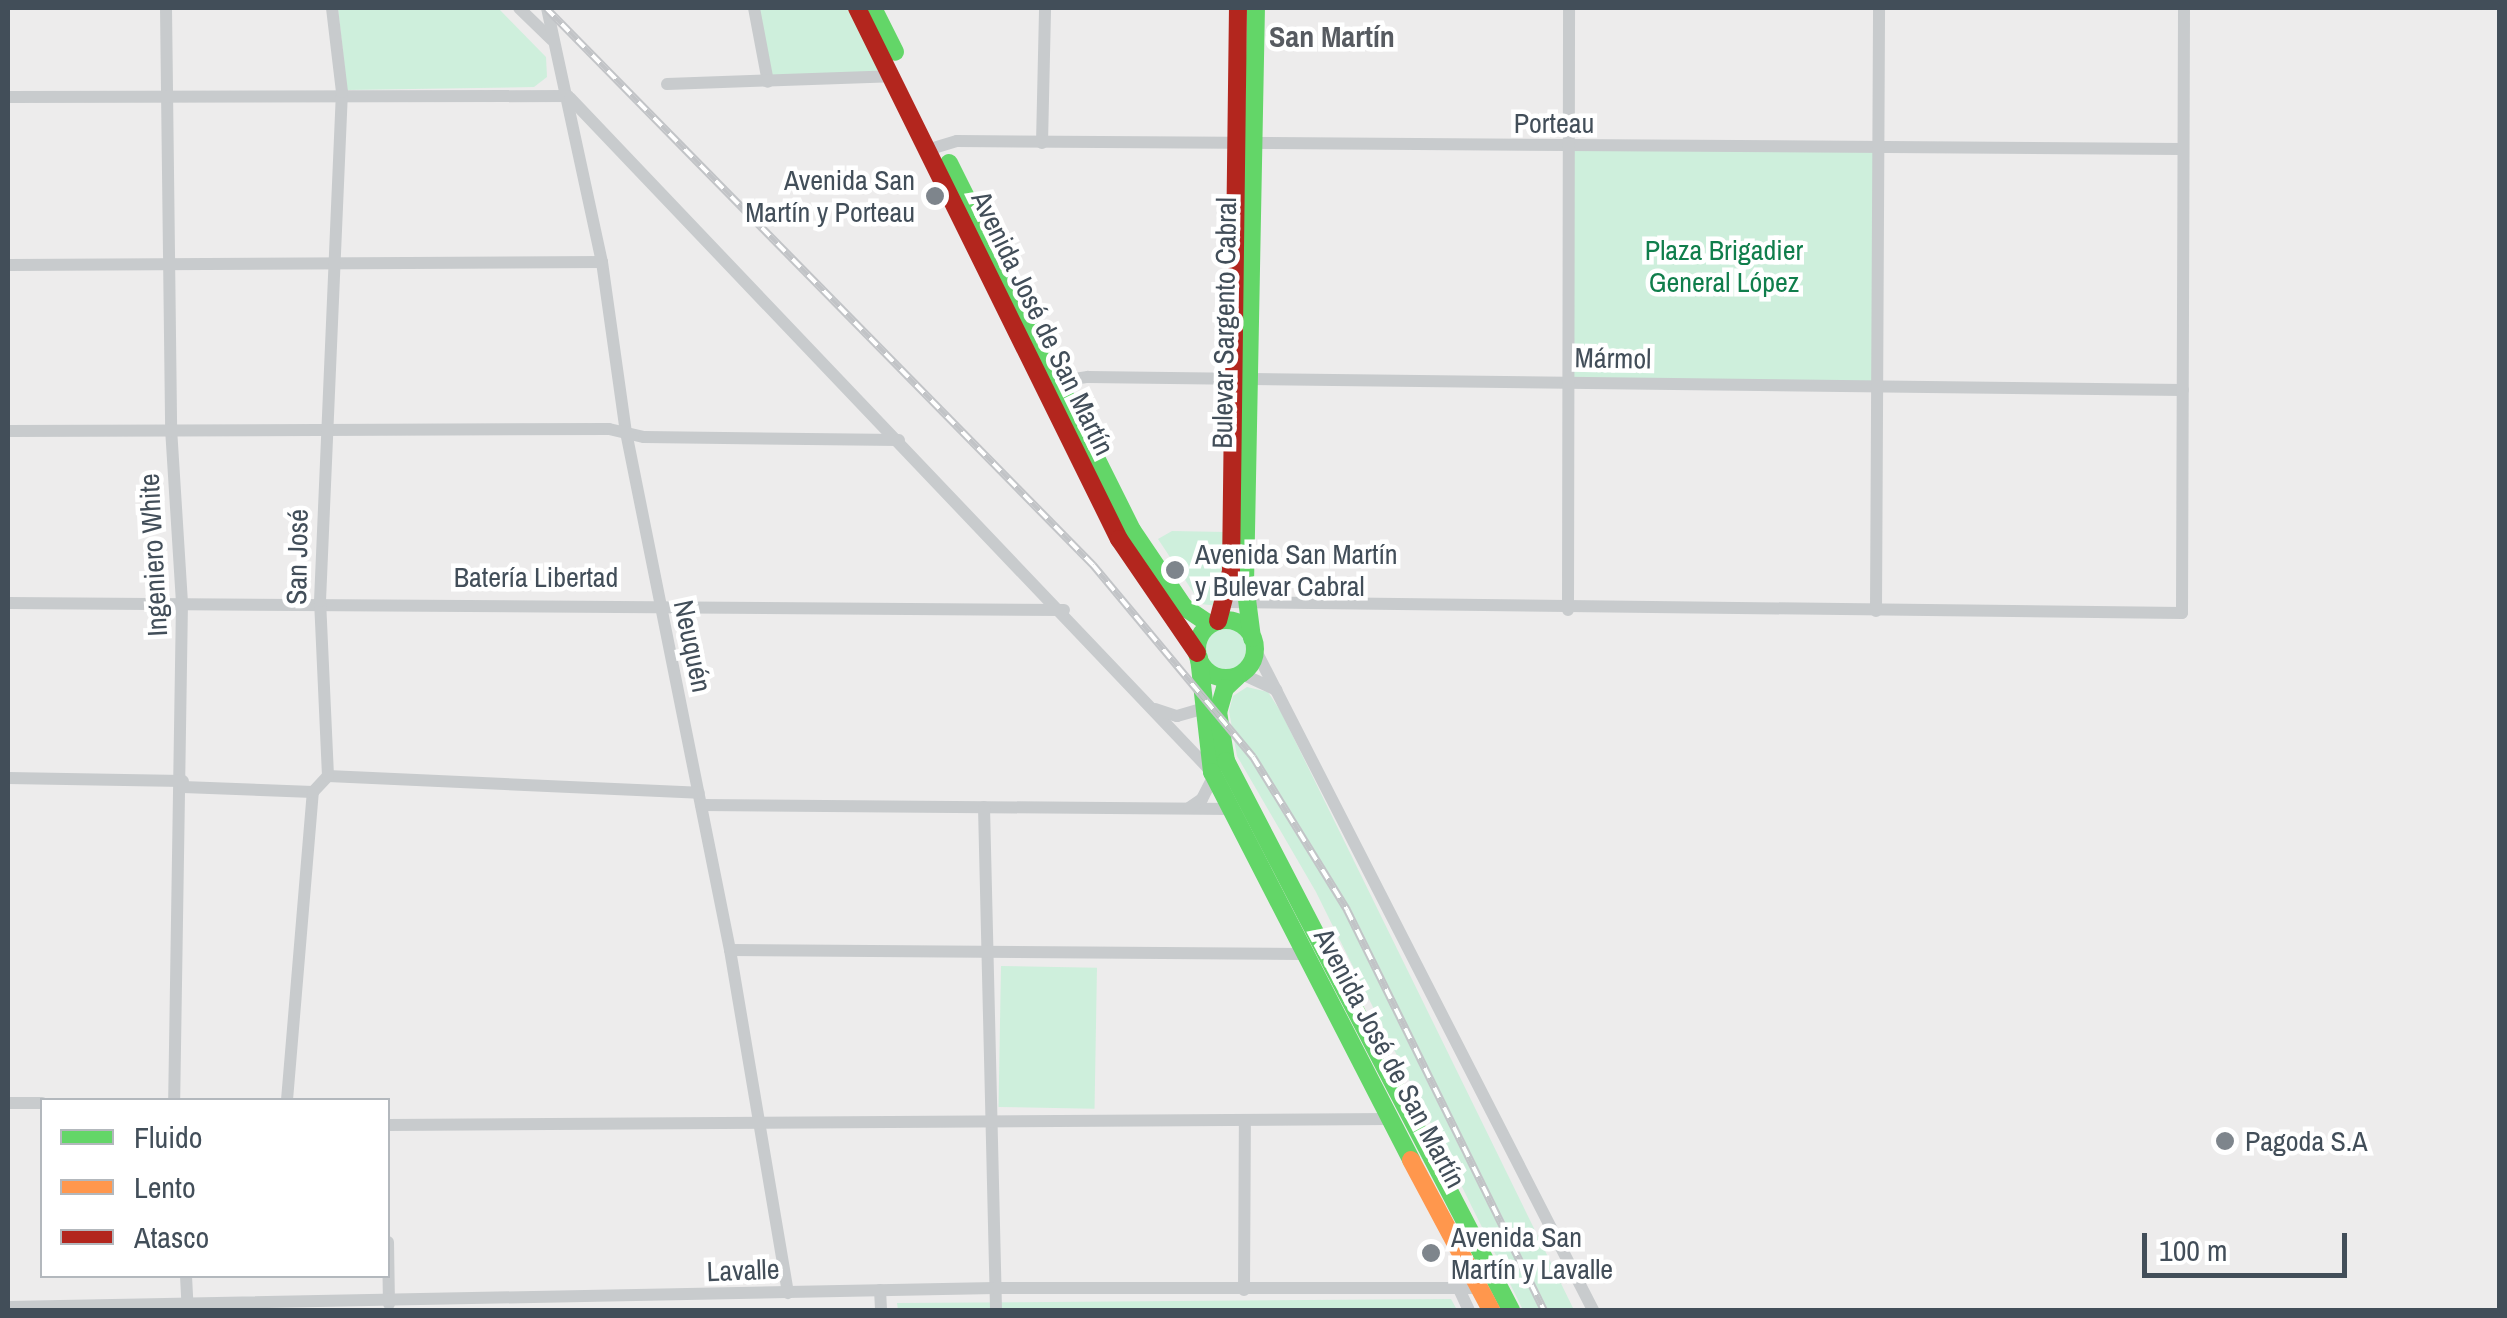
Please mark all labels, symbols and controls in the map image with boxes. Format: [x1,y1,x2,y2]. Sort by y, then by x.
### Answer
district label: San Martín [1269,18,1395,54]
street label: Porteau [1514,106,1594,140]
place label: Avenida San Martín y Porteau [745,163,915,229]
marker: Avenida San Martín y Porteau [924,185,946,207]
street label: Avenida José de San Martín [964,186,1122,460]
street label: Bulevar Sargento Cabral [1205,197,1243,449]
park label: Plaza Brigadier General López [1645,233,1803,299]
street label: Mármol [1574,341,1652,375]
street label: Ingeniero White [132,473,174,637]
street label: San José [279,509,315,605]
place label: Avenida San Martín y Bulevar Cabral [1195,537,1398,603]
marker: Avenida San Martín y Bulevar Cabral [1164,559,1186,581]
street label: Batería Libertad [454,560,618,594]
street label: Neuquén [667,597,719,695]
street label: Avenida José de San Martín [1307,922,1473,1194]
legend [40,1098,390,1278]
text: Fluido [134,1117,202,1157]
place label: Pagoda S.A [2245,1124,2368,1158]
marker: Pagoda S.A [2214,1130,2236,1152]
text: Lento [134,1167,196,1207]
scale bar [2147,1213,2352,1275]
text: Atasco [134,1217,209,1257]
place label: Avenida San Martín y Lavalle [1451,1220,1613,1286]
text: 100 m [2159,1230,2227,1270]
marker: Avenida San Martín y Lavalle [1420,1242,1442,1264]
street label: Lavalle [706,1252,780,1288]

